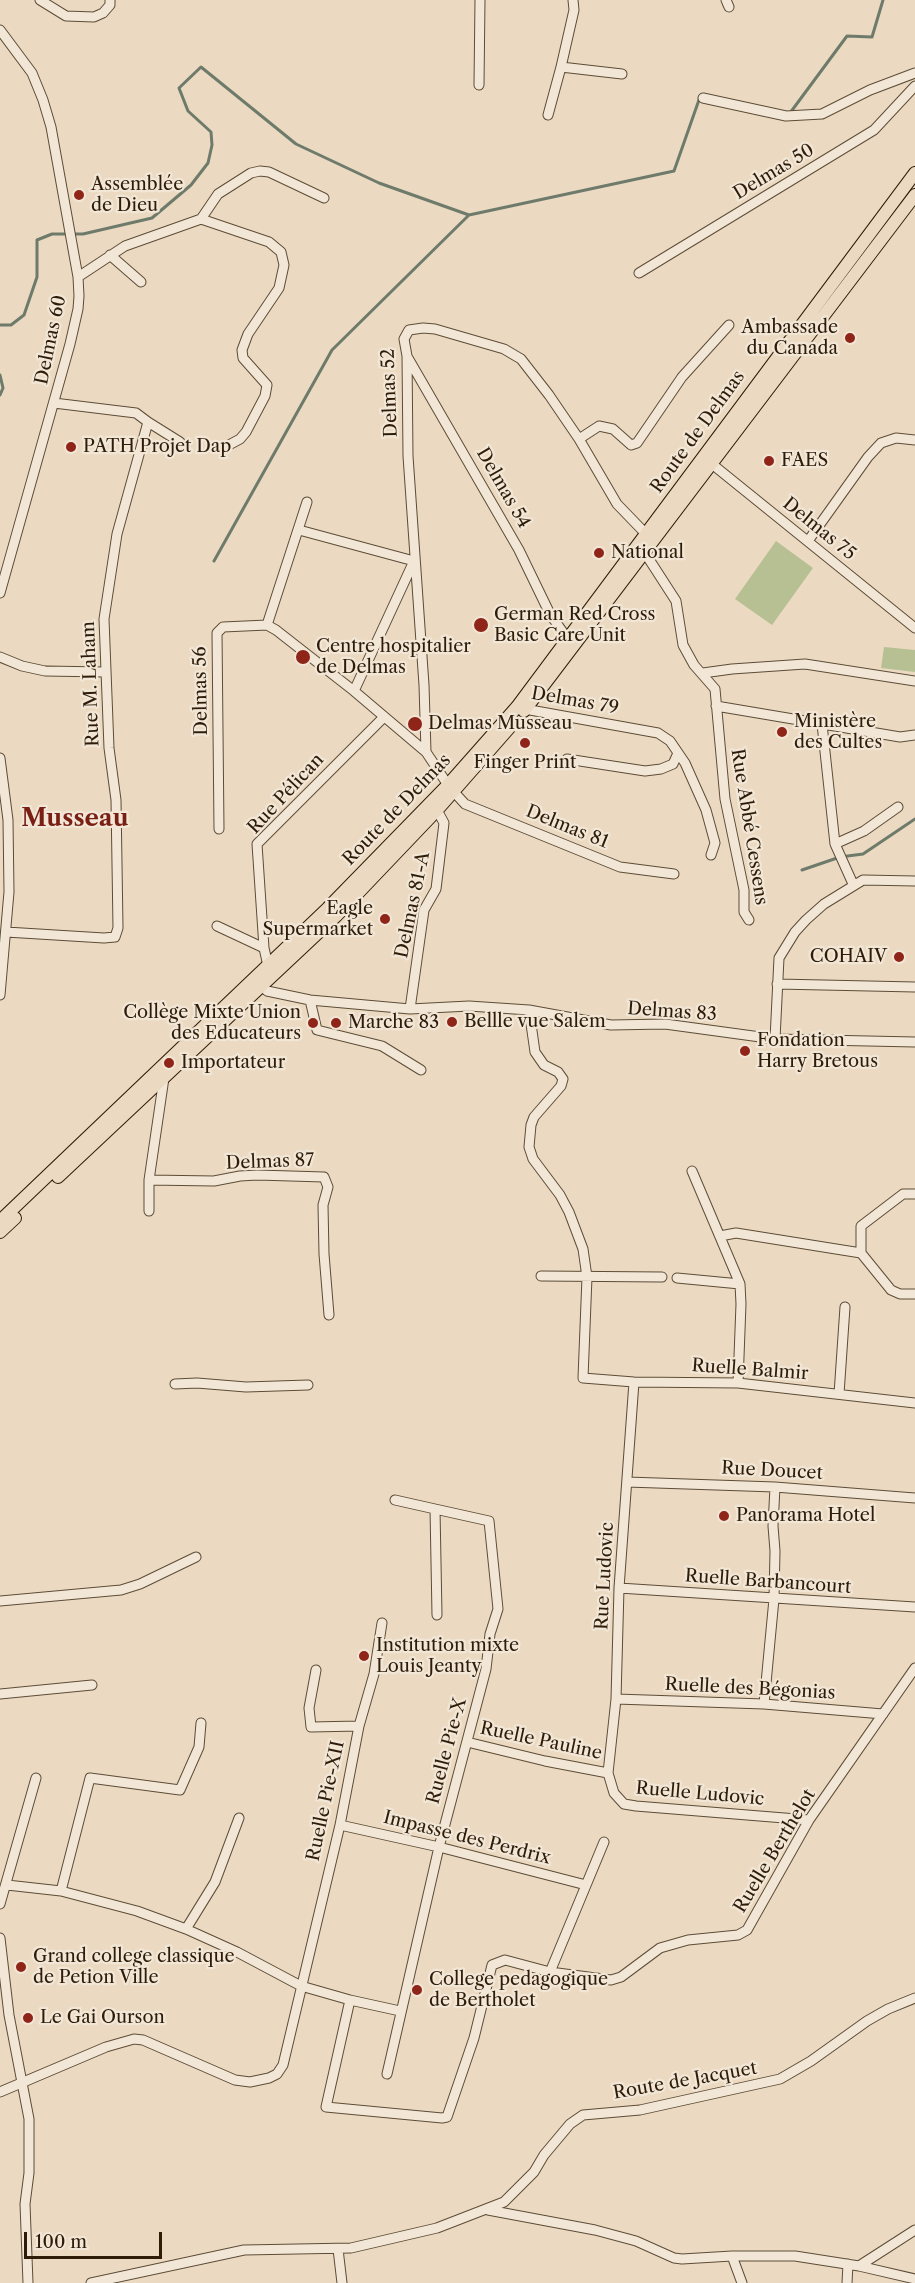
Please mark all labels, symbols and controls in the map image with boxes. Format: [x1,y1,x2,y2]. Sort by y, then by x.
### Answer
street label: Delmas 50 [730,140,818,204]
place label: Assemblée de Dieu [91,174,183,216]
marker: Assemblée de Dieu [72,188,86,202]
street label: Delmas 60 [31,293,71,387]
place label: Ambassade du Canada [741,317,838,360]
marker: Ambassade du Canada [843,331,857,345]
street label: Delmas 52 [378,348,402,438]
street label: Route de Delmas [646,366,750,498]
place label: PATH Projet Dap [83,436,231,458]
marker: PATH Projet Dap [64,440,78,454]
street label: Delmas 54 [471,444,535,532]
place label: FAES [781,450,828,472]
marker: FAES [762,454,776,468]
street label: Delmas 75 [778,493,860,565]
place label: National [611,542,684,564]
marker: National [592,546,606,560]
place label: German Red Cross Basic Care Unit [494,604,655,646]
marker: German Red Cross Basic Care Unit [472,616,490,634]
street label: Rue M. Laham [78,621,104,747]
place label: Centre hospitalier de Delmas [316,636,471,678]
street label: Delmas 56 [189,646,213,736]
marker: Centre hospitalier de Delmas [294,648,312,666]
street label: Delmas 79 [530,683,620,719]
place label: Ministère des Cultes [794,711,882,754]
place label: Delmas Musseau [428,713,572,735]
marker: Delmas Musseau [406,715,424,733]
marker: Ministère des Cultes [775,725,789,739]
marker: Finger Print [518,736,532,750]
street label: Rue Abbé Cessens [726,747,772,907]
street label: Rue Pélican [243,749,329,839]
street label: Route de Delmas [338,750,456,870]
place label: Finger Print [474,752,576,774]
street label: Delmas 81 [523,801,611,853]
district label: Musseau [21,805,129,833]
street label: Delmas 81-A [391,850,435,960]
place label: Eagle Supermarket [262,898,373,940]
marker: Eagle Supermarket [378,912,392,926]
place label: COHAIV [810,946,887,968]
marker: COHAIV [892,950,906,964]
street label: Delmas 83 [627,998,717,1026]
place label: Collège Mixte Union des Educateurs [123,1002,301,1044]
place label: Bellle vue Salem [464,1011,606,1033]
place label: Marche 83 [348,1012,439,1034]
marker: Bellle vue Salem [445,1015,459,1029]
marker: Collège Mixte Union des Educateurs [306,1016,320,1030]
marker: Marche 83 [329,1016,343,1030]
place label: Fondation Harry Bretous [757,1030,878,1072]
marker: Fondation Harry Bretous [738,1044,752,1058]
place label: Importateur [181,1052,285,1074]
marker: Importateur [162,1056,176,1070]
street label: Delmas 87 [225,1150,315,1174]
street label: Ruelle Balmir [691,1355,809,1385]
street label: Rue Doucet [721,1458,823,1484]
place label: Panorama Hotel [736,1505,875,1527]
marker: Panorama Hotel [717,1509,731,1523]
street label: Rue Ludovic [591,1521,619,1631]
street label: Ruelle Barbancourt [684,1565,852,1599]
place label: Institution mixte Louis Jeanty [376,1635,519,1678]
marker: Institution mixte Louis Jeanty [357,1649,371,1663]
street label: Ruelle des Bégonias [664,1674,836,1704]
street label: Ruelle Pie-X [422,1696,472,1806]
street label: Ruelle Pauline [478,1718,604,1764]
street label: Ruelle Pie-XII [303,1739,349,1863]
street label: Ruelle Ludovic [635,1778,765,1810]
street label: Ruelle Berthelot [730,1785,820,1917]
street label: Impasse des Perdrix [381,1807,553,1869]
place label: Grand college classique de Petion Ville [33,1946,235,1988]
marker: Grand college classique de Petion Ville [14,1960,28,1974]
place label: College pedagogique de Bertholet [429,1969,608,2012]
marker: College pedagogique de Bertholet [410,1983,424,1997]
place label: Le Gai Ourson [40,2007,165,2029]
marker: Le Gai Ourson [21,2011,35,2025]
street label: Route de Jacquet [611,2058,759,2104]
scale bar [27,2220,165,2258]
text: 100 m [35,2231,87,2253]

